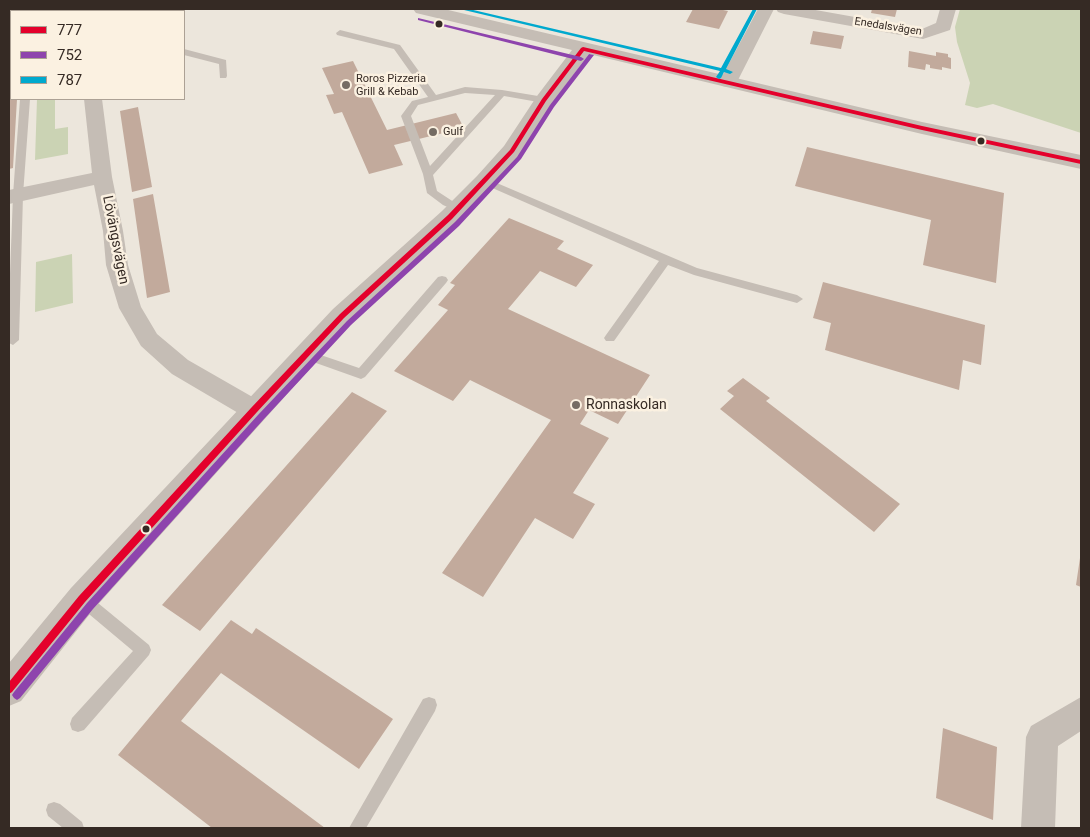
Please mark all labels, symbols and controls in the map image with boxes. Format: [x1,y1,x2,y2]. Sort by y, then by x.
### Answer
legend [10,10,185,100]
street label: Enedalsvägen [853,15,923,39]
unlabelled marker [434,19,444,29]
text: 777 [57,21,82,39]
text: 752 [57,46,82,64]
text: 787 [57,71,82,89]
place label: Roros Pizzeria Grill & Kebab [356,72,426,98]
marker: Roros Pizzeria Grill & Kebab [340,79,352,91]
place label: Gulf [443,125,463,139]
marker: Gulf [427,126,439,138]
unlabelled marker [976,136,986,146]
street label: Lövängsvägen [98,194,132,286]
place label: Ronnaskolan [586,397,667,413]
marker: Ronnaskolan [570,399,582,411]
unlabelled marker [141,524,151,534]

